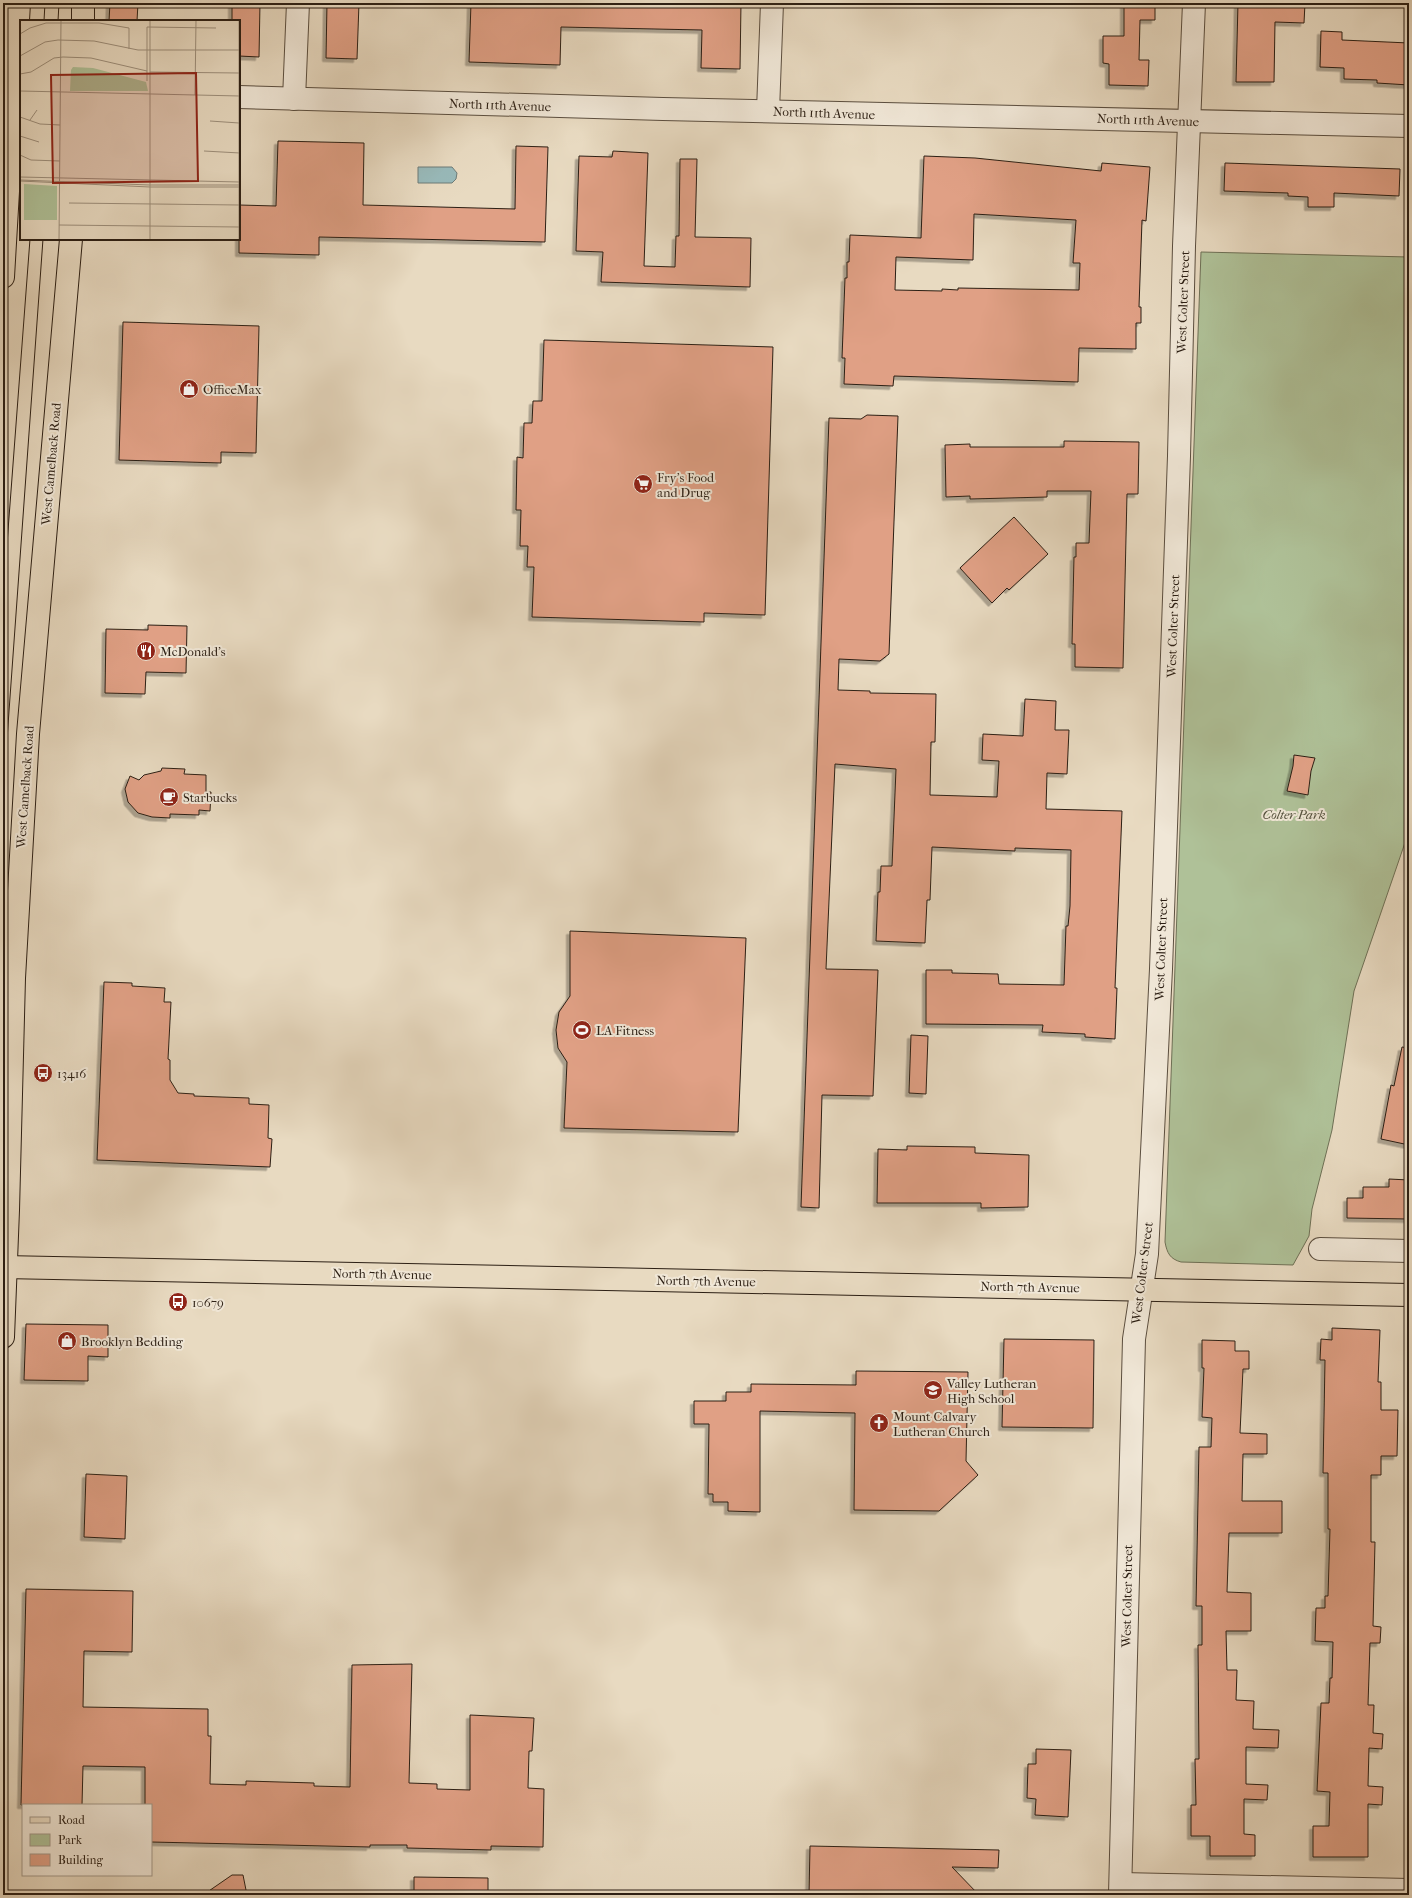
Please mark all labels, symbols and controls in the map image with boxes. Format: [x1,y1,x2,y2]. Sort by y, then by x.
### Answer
inset map [20,20,240,240]
street label: North 11th Avenue [449,96,552,114]
street label: North 11th Avenue [773,104,876,122]
street label: North 11th Avenue [1097,111,1200,129]
street label: West Colter Street [1174,250,1192,355]
shop icon: OfficeMax [178,378,200,400]
place label: OfficeMax [203,382,262,397]
street label: West Camelback Road [38,401,64,527]
place label: Fry's Food and Drug [657,470,715,500]
supermarket icon: Fry's Food and Drug [632,473,654,495]
street label: West Colter Street [1164,574,1182,679]
restaurant icon: McDonald's [135,640,157,662]
place label: McDonald's [160,644,226,659]
street label: West Camelback Road [13,724,37,850]
cafe icon: Starbucks [158,786,180,808]
place label: Starbucks [183,790,237,805]
park label: Colter Park [1262,807,1326,822]
street label: West Colter Street [1152,897,1170,1002]
sports icon: LA Fitness [571,1019,593,1041]
place label: LA Fitness [596,1023,654,1038]
bus stop icon: 13416 [32,1062,54,1084]
place label: 13416 [57,1066,87,1081]
street label: West Colter Street [1128,1221,1156,1326]
street label: North 7th Avenue [332,1266,432,1282]
street label: North 7th Avenue [656,1273,756,1289]
street label: North 7th Avenue [980,1279,1080,1295]
bus stop icon: 10679 [167,1291,189,1313]
place label: 10679 [192,1295,224,1310]
shop icon: Brooklyn Bedding [56,1330,78,1352]
place label: Brooklyn Bedding [81,1334,184,1349]
place label: Valley Lutheran High School [946,1376,1037,1406]
school or university icon: Valley Lutheran High School [922,1379,944,1401]
place label: Mount Calvary Lutheran Church [893,1409,991,1439]
church icon: Mount Calvary Lutheran Church [868,1412,890,1434]
street label: West Colter Street [1119,1544,1135,1649]
legend [22,1804,152,1876]
text: Road [58,1813,85,1827]
text: Park [58,1833,83,1847]
text: Building [58,1853,103,1867]

